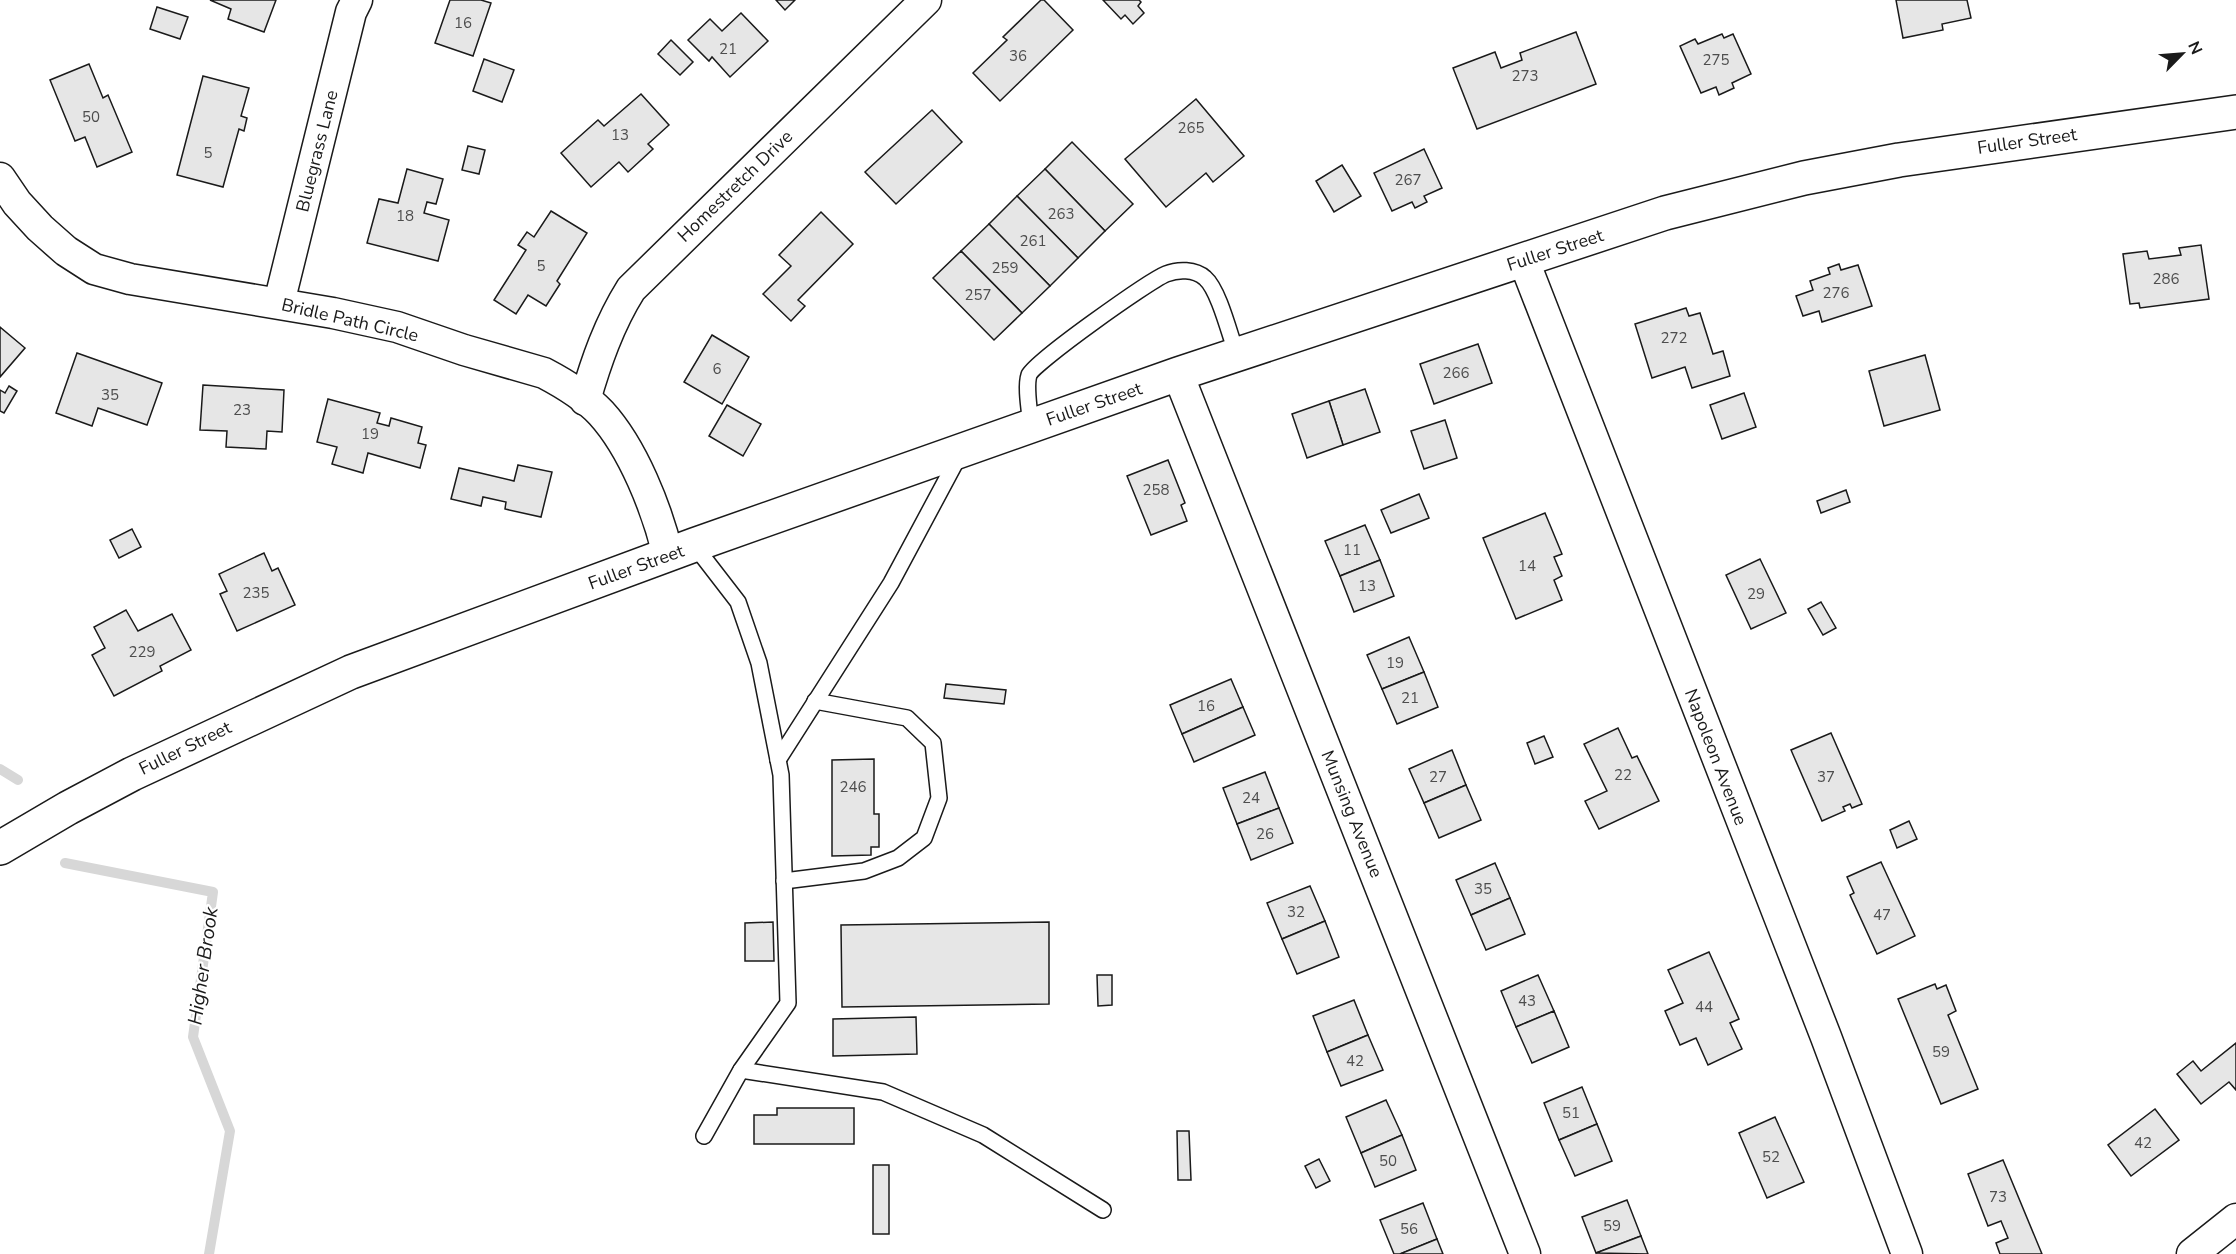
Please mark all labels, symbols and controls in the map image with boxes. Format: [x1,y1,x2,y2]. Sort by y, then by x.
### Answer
house number: 16 [454,13,472,33]
north arrow [2152,24,2212,84]
text: N [2182,38,2207,58]
house number: 21 [719,39,737,59]
house number: 36 [1009,46,1027,66]
house number: 275 [1702,50,1730,70]
house number: 273 [1511,66,1539,86]
street label: Bluegrass Lane [290,88,344,214]
house number: 50 [82,107,100,127]
house number: 265 [1177,118,1205,138]
street label: Fuller Street [1976,122,2079,160]
house number: 13 [611,125,629,145]
street label: Homestretch Drive [672,125,798,247]
house number: 5 [203,143,213,163]
house number: 267 [1394,170,1422,190]
house number: 263 [1047,204,1075,224]
house number: 18 [396,206,414,226]
street label: Fuller Street [1504,223,1607,277]
house number: 261 [1019,231,1047,251]
house number: 5 [536,256,546,276]
house number: 259 [991,258,1019,278]
house number: 286 [2152,269,2180,289]
house number: 276 [1822,283,1850,303]
house number: 257 [964,285,992,305]
street label: Bridle Path Circle [279,293,421,347]
house number: 272 [1660,328,1688,348]
house number: 6 [712,359,722,379]
house number: 266 [1442,363,1470,383]
street label: Fuller Street [1043,376,1146,432]
house number: 35 [101,385,119,405]
house number: 23 [233,400,251,420]
house number: 19 [361,424,379,444]
house number: 258 [1142,480,1170,500]
street label: Fuller Street [585,538,688,595]
house number: 11 [1343,540,1361,560]
house number: 14 [1518,556,1536,576]
house number: 13 [1358,576,1376,596]
house number: 235 [242,583,270,603]
house number: 29 [1747,584,1765,604]
house number: 229 [128,642,156,662]
house number: 19 [1386,653,1404,673]
street label: Napoleon Avenue [1679,685,1753,829]
house number: 21 [1401,688,1419,708]
house number: 16 [1197,696,1215,716]
street label: Fuller Street [135,715,236,781]
street label: Munsing Avenue [1316,747,1388,881]
house number: 22 [1614,765,1632,785]
house number: 27 [1429,767,1447,787]
house number: 37 [1817,767,1835,787]
house number: 246 [839,777,867,797]
house number: 24 [1242,788,1260,808]
house number: 26 [1256,824,1274,844]
house number: 35 [1474,879,1492,899]
house number: 32 [1287,902,1305,922]
water label: Higher Brook [181,904,225,1027]
house number: 47 [1873,905,1891,925]
house number: 43 [1518,991,1536,1011]
house number: 44 [1695,997,1713,1017]
house number: 59 [1932,1042,1950,1062]
house number: 42 [1346,1051,1364,1071]
house number: 51 [1562,1103,1580,1123]
house number: 42 [2134,1133,2152,1153]
house number: 52 [1762,1147,1780,1167]
house number: 50 [1379,1151,1397,1171]
house number: 73 [1989,1187,2007,1207]
house number: 59 [1603,1216,1621,1236]
house number: 56 [1400,1219,1418,1239]

